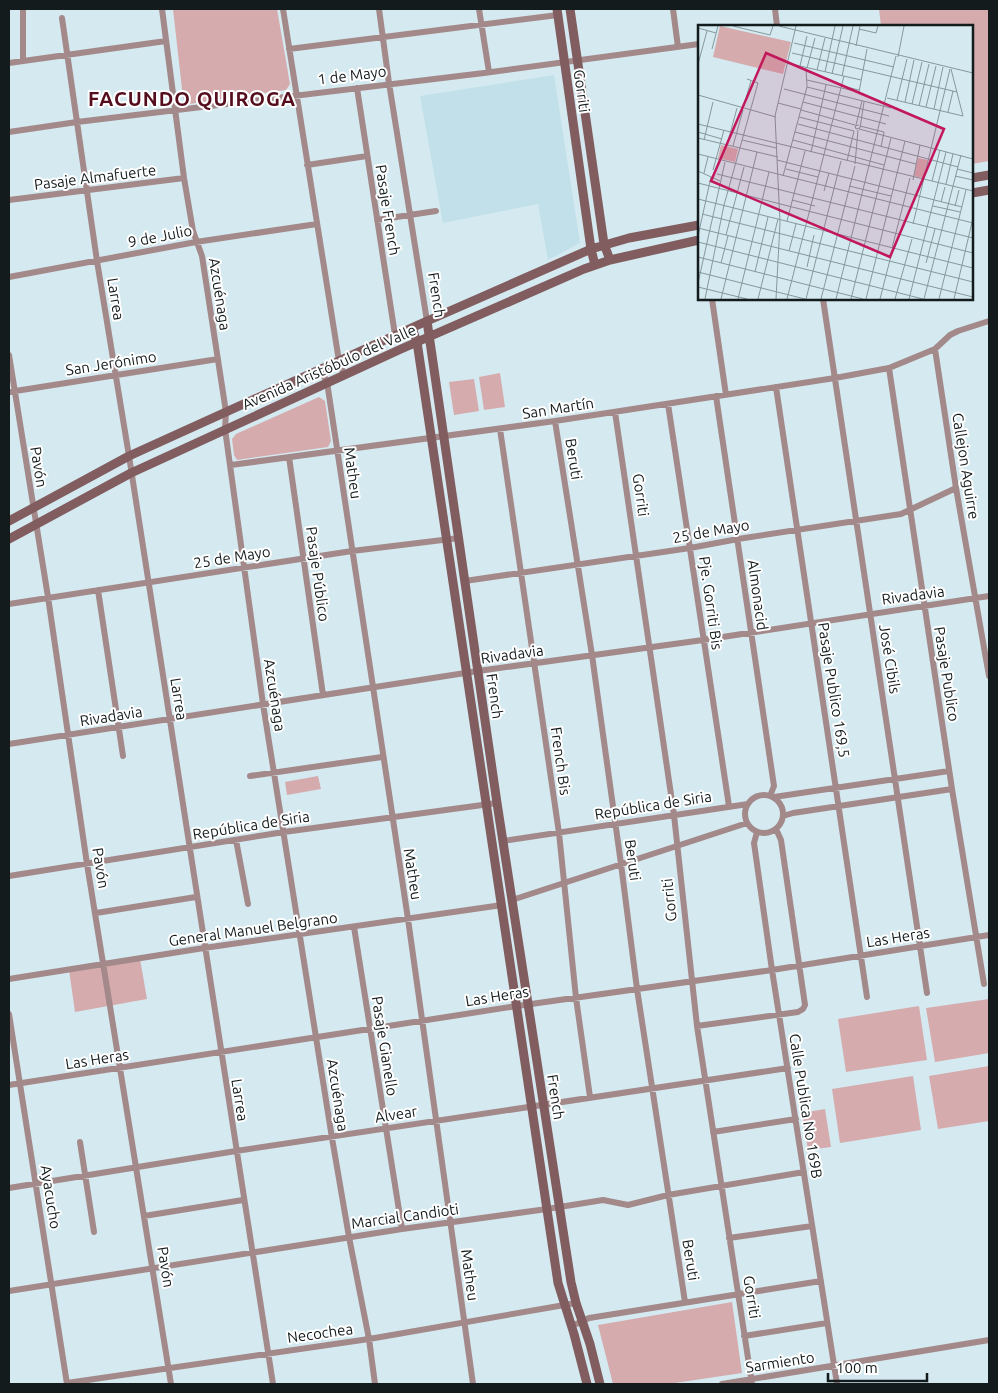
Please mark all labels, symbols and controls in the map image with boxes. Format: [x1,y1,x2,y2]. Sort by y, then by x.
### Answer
inset map [698,25,973,300]
street label: 1 de Mayo [317,62,387,88]
street label: Gorriti [571,68,593,114]
district label: FACUNDO QUIROGA [88,87,296,110]
street label: Pasaje Almafuerte [33,161,157,193]
street label: Pasaje French [372,163,404,257]
street label: 9 de Julio [127,221,193,251]
street label: Azcuénaga [206,257,234,331]
street label: French [425,271,449,319]
street label: Larrea [104,277,128,321]
street label: Avenida Aristóbulo del Valle [239,321,419,413]
street label: San Jerónimo [64,347,158,379]
street label: San Martín [521,394,595,422]
street label: Callejon Aguirre [949,411,983,521]
street label: Beruti [562,437,586,481]
street label: Pavón [27,445,51,489]
street label: Matheu [341,446,365,500]
street label: Gorriti [630,472,652,518]
street label: 25 de Mayo [671,516,751,546]
street label: Pasaje Público [303,525,333,623]
street label: 25 de Mayo [192,543,272,571]
street label: Pje. Gorriti Bis [696,555,726,651]
street label: Almonacid [745,559,771,631]
street label: Rivadavia [881,582,945,608]
street label: Pasaje Publico 169,5 [815,621,853,759]
street label: José Cibils [876,623,904,695]
street label: Pasaje Publico [931,625,963,723]
street label: Rivadavia [480,641,544,667]
street label: Azcuénaga [261,658,289,732]
street label: French [483,672,507,720]
street label: Larrea [167,677,191,721]
street label: Rivadavia [78,703,144,729]
street label: French Bis [548,726,574,796]
street label: República de Siria [593,787,713,823]
street label: República de Siria [191,807,311,843]
street label: Beruti [622,838,644,882]
street label: Pavón [89,846,113,890]
street label: Matheu [401,847,425,901]
street label: Gorriti [658,878,680,922]
street label: General Manuel Belgrano [167,909,339,949]
street label: Las Heras [865,924,931,950]
street label: Las Heras [464,983,530,1009]
street label: Pasaje Gianello [369,995,401,1097]
street label: Calle Publica No 169B [786,1032,826,1180]
street label: Las Heras [64,1046,130,1072]
street label: Azcuénaga [324,1058,352,1132]
street label: French [544,1073,568,1121]
street label: Larrea [228,1078,252,1122]
street label: Alvear [374,1102,419,1126]
street label: Ayacucho [38,1164,64,1230]
street label: Marcial Candioti [350,1200,460,1232]
street label: Beruti [679,1238,703,1282]
street label: Pavón [154,1245,178,1289]
street label: Matheu [458,1248,482,1302]
street label: Gorriti [740,1274,764,1320]
street label: Necochea [286,1320,354,1346]
street label: Sarmiento [744,1348,816,1376]
scale bar [828,1350,927,1382]
text: 100 m [836,1359,878,1376]

